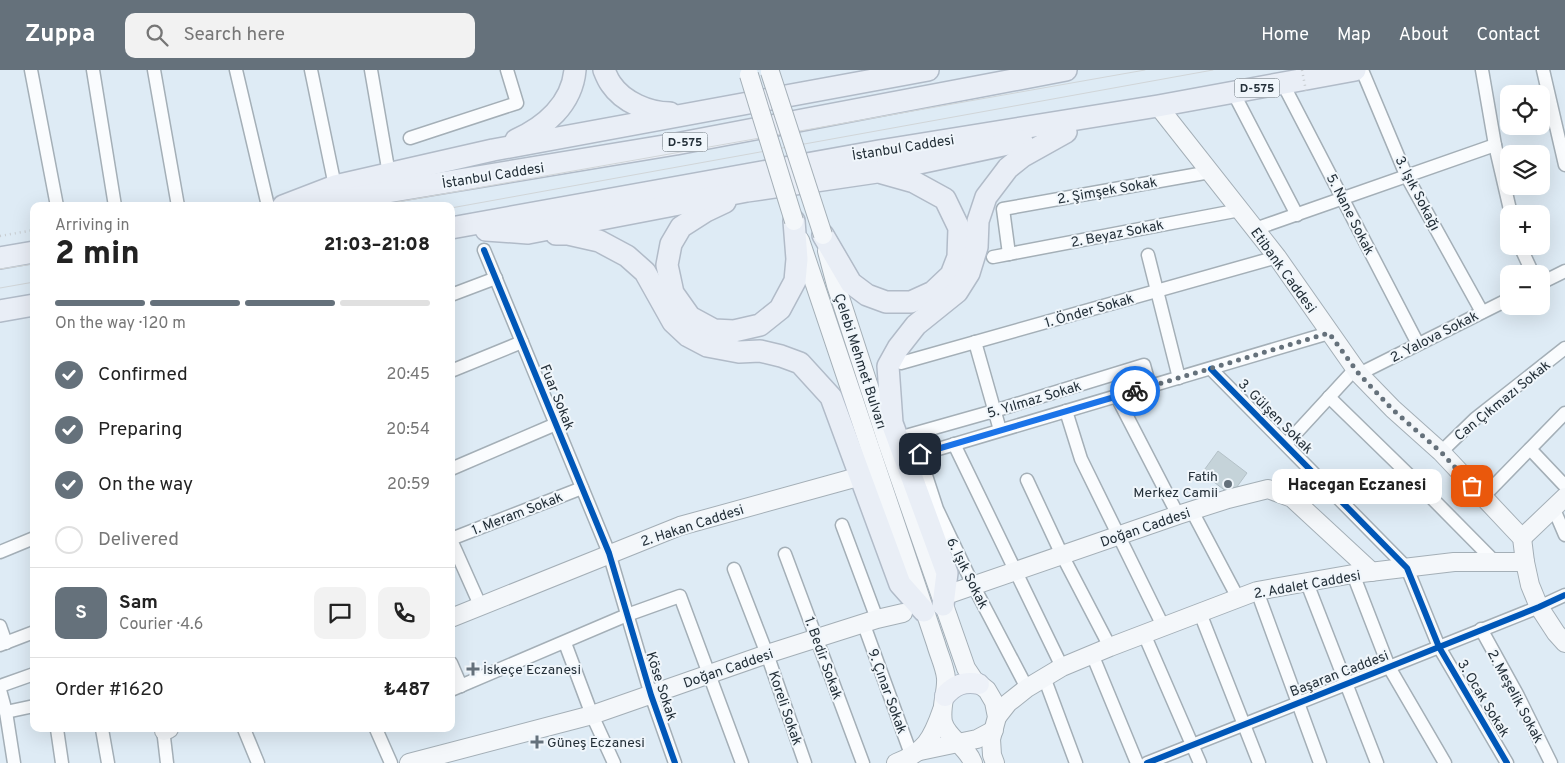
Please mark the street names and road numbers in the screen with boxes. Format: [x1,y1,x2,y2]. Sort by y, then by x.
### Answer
road number: D-575 [1234,78,1280,98]
street label: İstanbul Caddesi [851,131,956,165]
road number: D-575 [662,132,708,152]
street label: 3. Işık Sokağı [1391,154,1443,234]
street label: İstanbul Caddesi [441,159,546,193]
street label: 5. Nane Sokak [1322,171,1377,258]
street label: 2. Şimşek Sokak [1056,174,1159,209]
street label: 2. Beyaz Sokak [1069,217,1165,252]
street label: Etibank Caddesi [1246,225,1319,317]
street label: 1. Önder Sokak [1043,290,1136,332]
street label: Çelebi Mehmet Bulvarı [830,291,890,431]
street label: 2. Yalova Sokak [1388,308,1482,367]
street label: Can Çıkmazı Sokak [1451,357,1555,445]
street label: Fuar Sokak [536,362,578,433]
street label: 3. Gülşen Sokak [1234,376,1316,458]
street label: 5. Yılmaz Sokak [985,378,1084,423]
street label: 1. Meram Sokak [470,489,566,540]
street label: 2. Hakan Caddesi [639,502,746,551]
street label: Doğan Caddesi [1098,505,1193,552]
street label: 6. Işık Sokak [942,535,991,612]
street label: 2. Adalet Caddesi [1252,568,1362,603]
street label: 1. Bedir Sokak [800,615,845,702]
street label: Doğan Caddesi [681,646,776,693]
street label: 9. Çınar Sokak [863,647,910,737]
street label: 2. Meşelik Sokak [1483,647,1546,746]
street label: Başaran Caddesi [1288,648,1391,701]
street label: Köse Sokak [641,650,680,723]
street label: 3. Ocak Sokak [1453,657,1513,741]
street label: Koreli Sokak [764,669,805,748]

